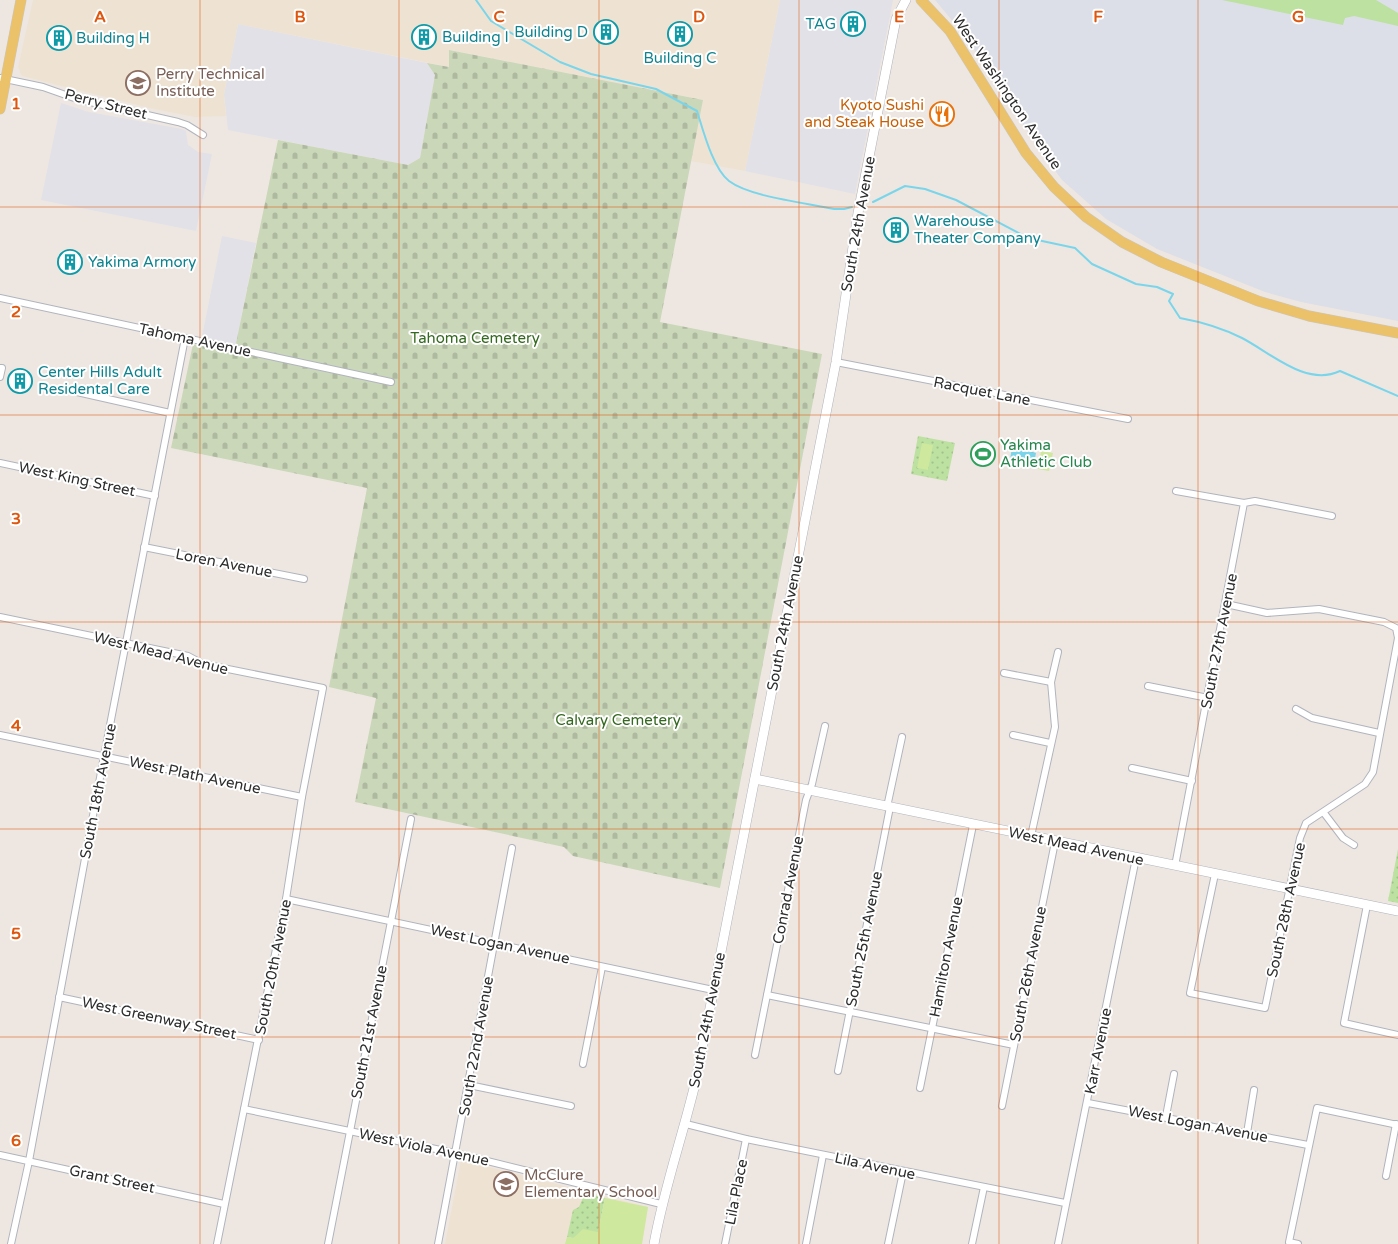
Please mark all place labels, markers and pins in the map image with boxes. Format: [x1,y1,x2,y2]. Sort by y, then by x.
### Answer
building icon: TAG [840,11,866,37]
place label: TAG [805,15,836,33]
building icon: Building D [593,19,619,45]
building icon: Building C [667,21,693,47]
place label: Building D [514,23,588,41]
building icon: Building I [411,24,437,50]
building icon: Building H [46,25,72,51]
place label: Building I [442,28,509,46]
place label: Building H [76,29,150,47]
place label: Building C [643,49,717,67]
place label: Perry Technical Institute [156,65,265,100]
school or university icon: Perry Technical Institute [125,70,151,96]
place label: Kyoto Sushi and Steak House [804,96,924,131]
restaurant icon: Kyoto Sushi and Steak House [929,101,955,127]
place label: Warehouse Theater Company [914,212,1041,247]
building icon: Warehouse Theater Company [883,217,909,243]
building icon: Yakima Armory [57,249,83,275]
place label: Yakima Armory [88,253,196,271]
place label: Center Hills Adult Residental Care [38,363,162,398]
building icon: Center Hills Adult Residental Care [7,368,33,394]
place label: Yakima Athletic Club [1000,436,1092,471]
sports icon: Yakima Athletic Club [970,441,996,467]
place label: McClure Elementary School [524,1166,657,1201]
school or university icon: McClure Elementary School [493,1171,519,1197]

